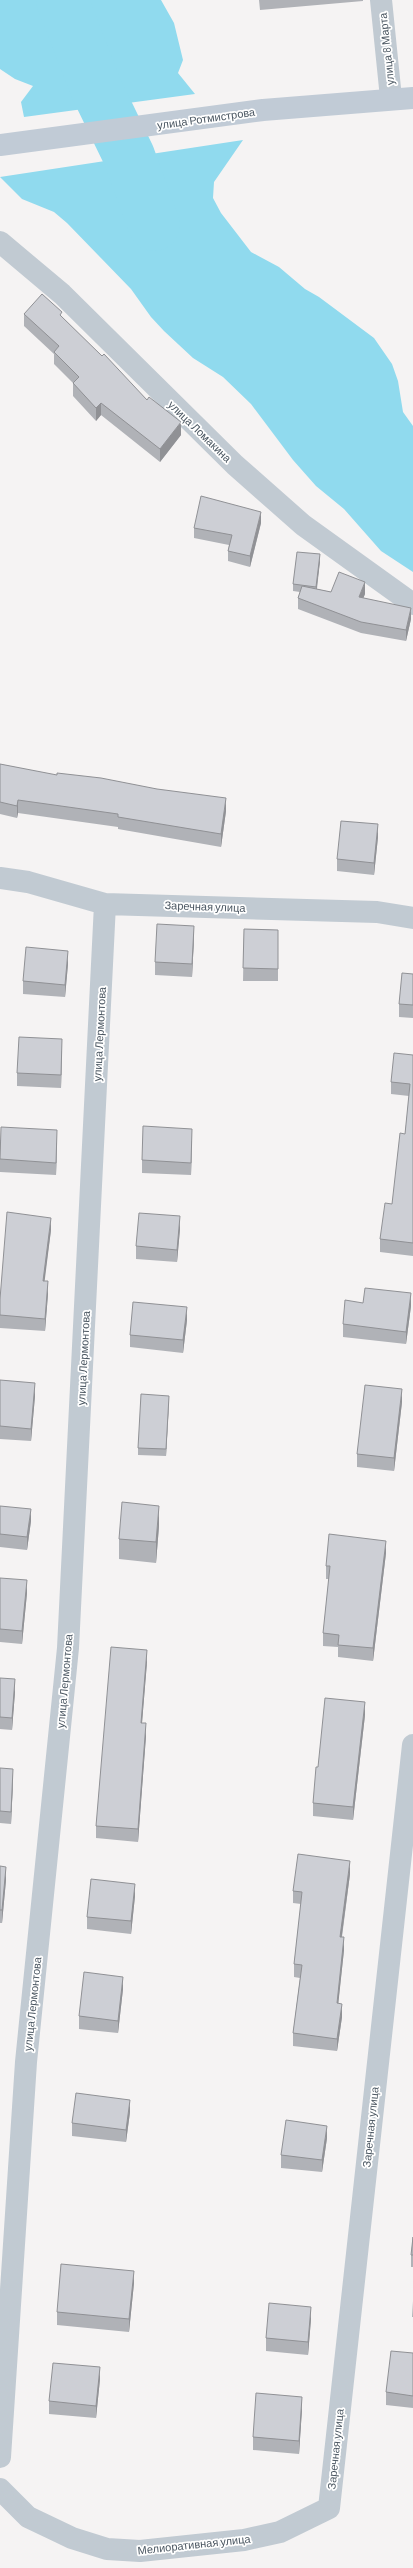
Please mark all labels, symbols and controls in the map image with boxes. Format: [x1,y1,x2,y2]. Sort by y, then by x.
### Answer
street label: улица 8 Марта [376,11,396,86]
street label: улица Ротмистрова [156,105,257,131]
street label: улица Ломакина [166,398,235,465]
street label: Заречная улица [164,898,247,914]
street label: улица Лермонтова [90,986,108,1082]
street label: улица Лермонтова [74,1310,92,1406]
street label: улица Лермонтова [53,1632,75,1729]
street label: улица Лермонтова [21,1955,43,2052]
street label: Заречная улица [359,2085,381,2168]
street label: Заречная улица [324,2407,346,2490]
street label: Мелиоративная улица [137,2532,252,2556]

